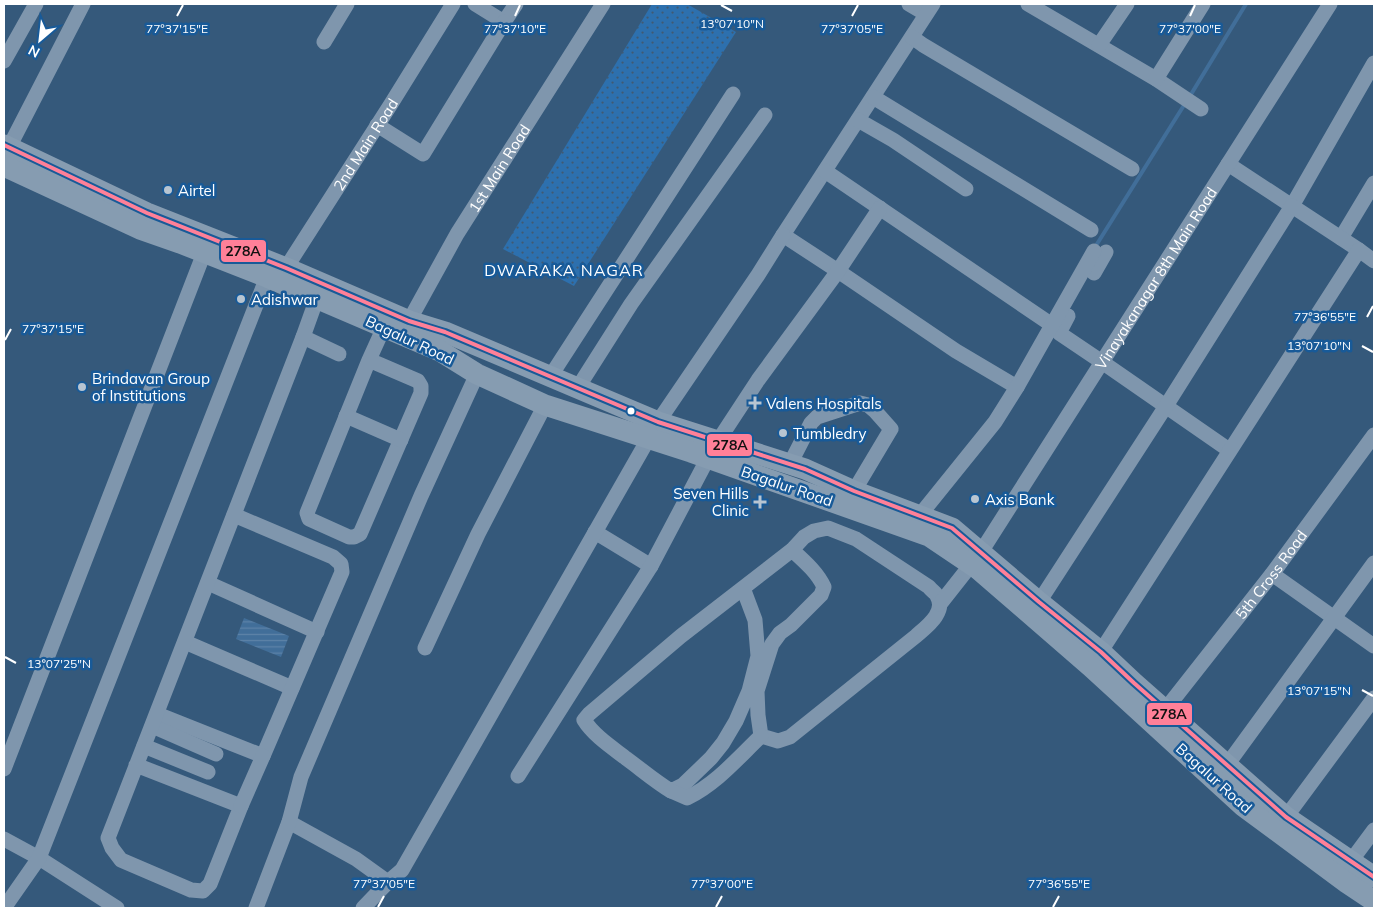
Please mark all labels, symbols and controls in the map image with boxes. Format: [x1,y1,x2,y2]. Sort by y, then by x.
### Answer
north arrow [15,15,65,65]
text: 13°07'10"N [700,16,764,31]
text: 77°37'15"E [146,21,208,36]
text: 77°37'10"E [484,21,546,36]
text: 77°37'05"E [821,21,883,36]
text: 77°37'00"E [1159,21,1221,36]
text: N [25,41,43,62]
street label: 2nd Main Road [329,95,402,194]
street label: 1st Main Road [464,121,534,216]
place label: Airtel [178,181,215,200]
street label: Vinayakanagar 8th Main Road [1090,183,1221,373]
marker: Airtel [162,184,174,196]
line badge: 278A [220,239,267,263]
text: 278A [225,242,261,260]
district label: DWARAKA NAGAR [484,260,644,280]
place label: Adishwar [251,290,319,309]
marker: Adishwar [235,293,247,305]
text: 77°36'55"E [1294,309,1356,324]
street label: Bagalur Road [363,311,457,369]
text: 77°37'15"E [22,321,84,336]
text: 13°07'10"N [1287,338,1351,353]
place label: Brindavan Group of Institutions [92,369,210,405]
marker: Brindavan Group of Institutions [76,381,88,393]
place label: Valens Hospitals [766,394,882,413]
marker: Valens Hospitals [748,396,762,410]
unlabelled marker [626,406,636,416]
place label: Tumbledry [793,424,866,443]
marker: Tumbledry [777,427,789,439]
line badge: 278A [706,433,753,457]
text: 278A [712,436,748,454]
street label: Bagalur Road [739,461,835,511]
place label: Seven Hills Clinic [673,484,749,520]
place label: Axis Bank [985,490,1055,509]
marker: Axis Bank [969,493,981,505]
marker: Seven Hills Clinic [753,495,767,509]
street label: 5th Cross Road [1231,526,1311,623]
text: 13°07'25"N [27,656,91,671]
text: 13°07'15"N [1287,683,1351,698]
line badge: 278A [1146,702,1193,726]
text: 278A [1151,705,1187,723]
street label: Bagalur Road [1172,739,1256,817]
text: 77°37'05"E [353,876,415,891]
text: 77°37'00"E [691,876,753,891]
text: 77°36'55"E [1028,876,1090,891]

